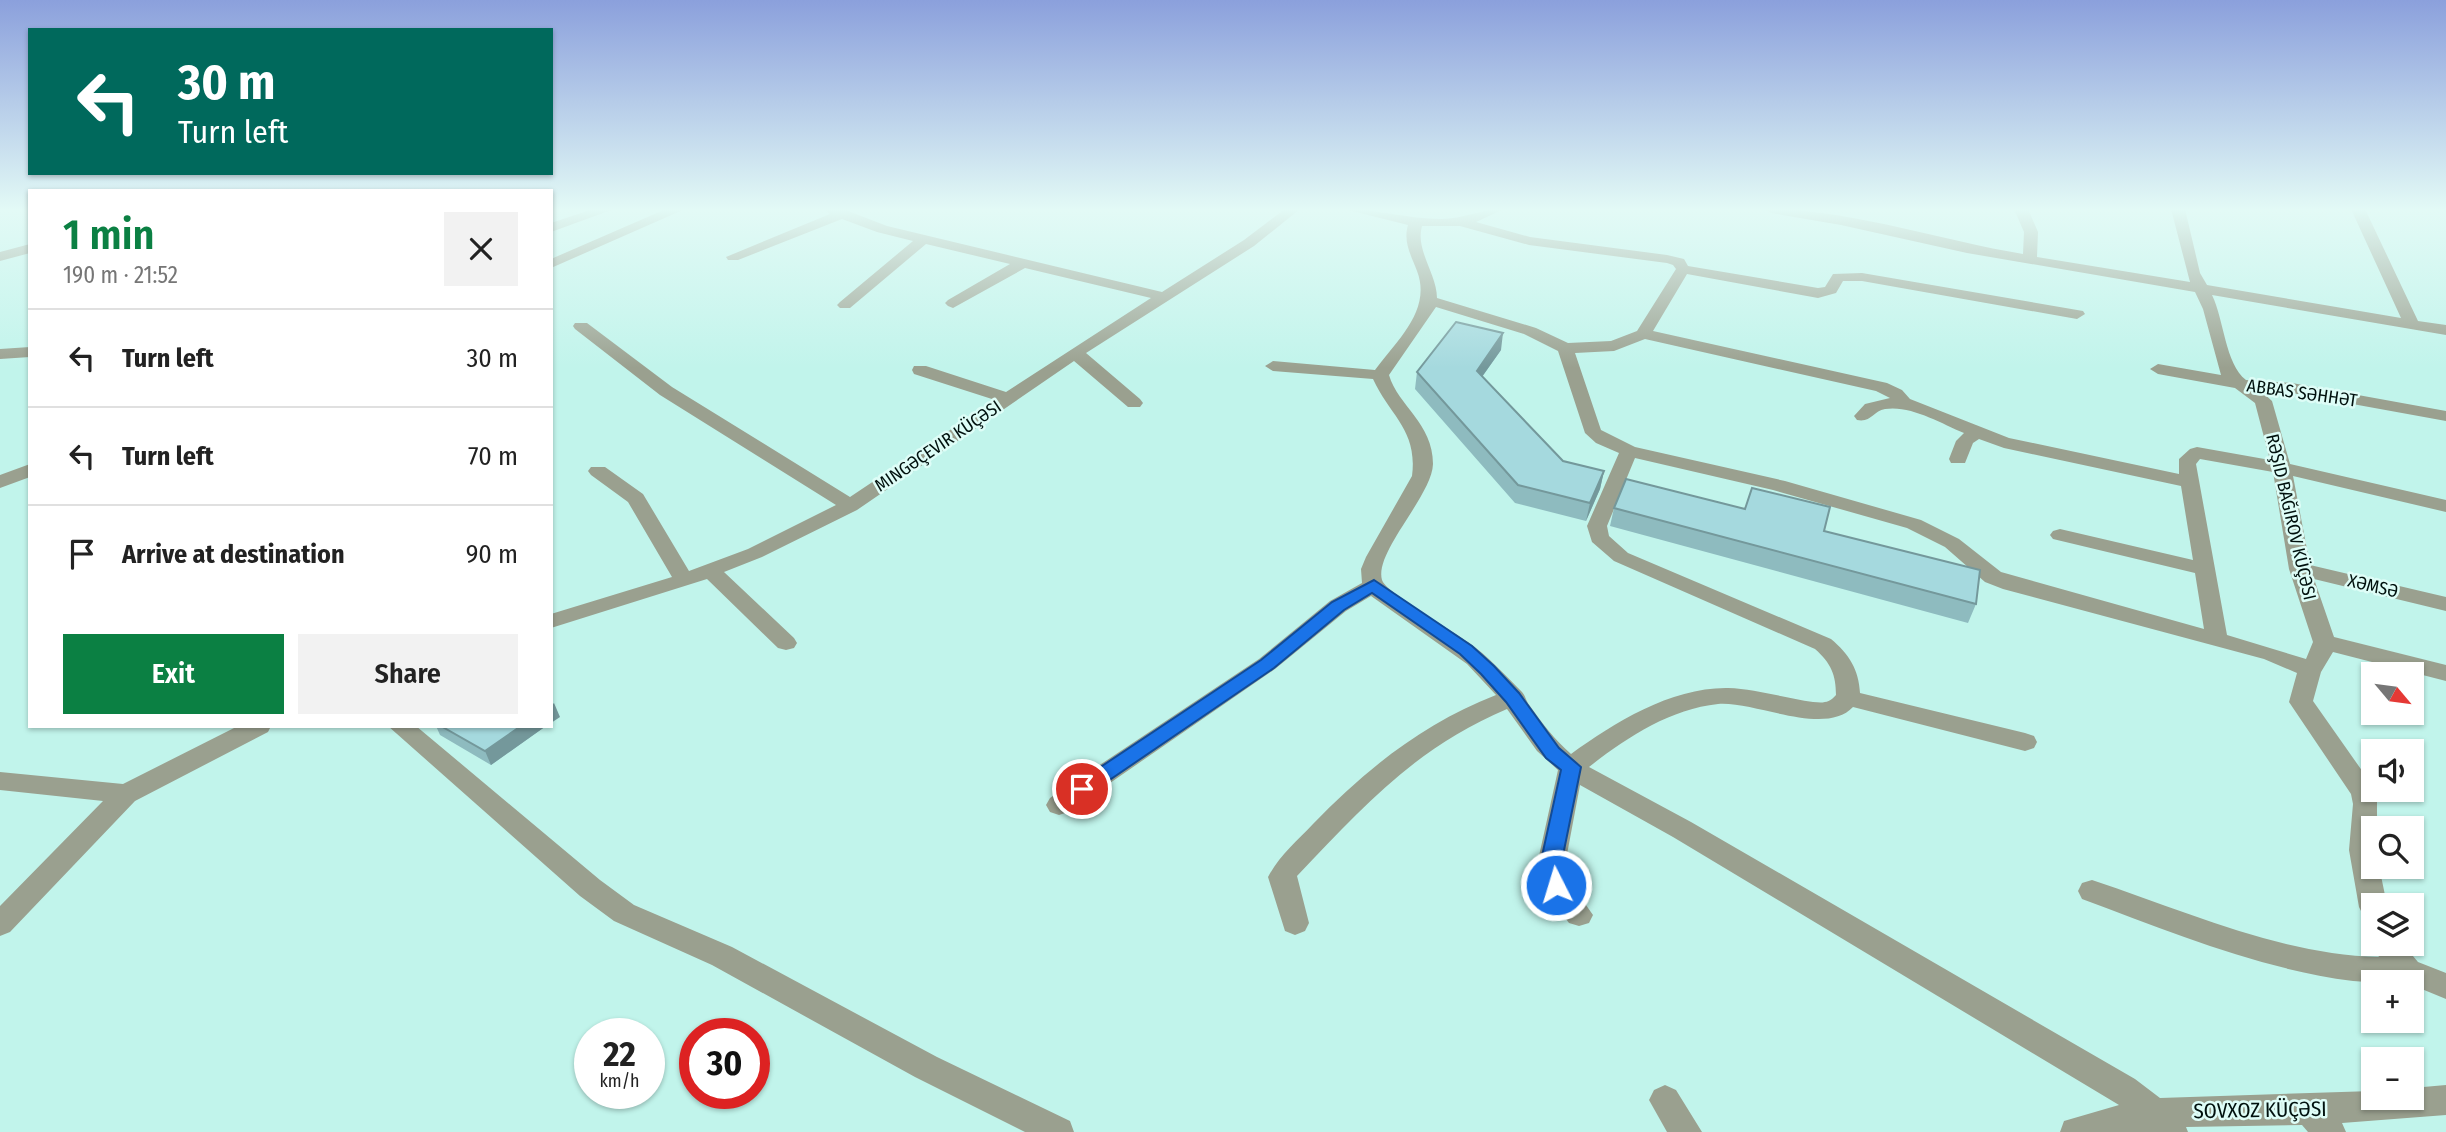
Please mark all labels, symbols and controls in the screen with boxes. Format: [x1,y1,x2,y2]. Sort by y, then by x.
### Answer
text: 30 m [178,53,276,112]
icon: left [63,56,154,147]
text: Turn left [178,113,288,151]
text: 1 min [63,210,154,260]
button: close [444,212,518,286]
text: 190 m · 21:52 [63,261,178,289]
icon: left [63,339,101,377]
text: Turn left [122,343,214,374]
text: 30 m [467,343,518,374]
street label: ABBAS SƏHHƏT [2245,374,2359,412]
street label: MINGƏÇEVIR KÜÇƏSI [871,396,1005,496]
street label: RƏŞID BAĞIROV KÜÇƏSI [2261,432,2322,602]
icon: left [63,437,101,475]
text: Turn left [122,441,214,472]
text: 70 m [468,441,518,472]
icon: arrive [63,535,101,573]
text: Arrive at destination [122,539,345,570]
text: 90 m [466,539,518,570]
street label: XƏMSƏ [2346,570,2400,602]
button: Exit [63,634,284,714]
button: Share [298,634,518,714]
north arrow [2361,662,2424,724]
map controls [2361,662,2424,1110]
button: sound [2361,739,2424,802]
pin [1052,759,1112,819]
icon: arrive [1063,770,1101,808]
button: search [2361,816,2424,879]
position arrow [1519,848,1593,922]
button: layers [2361,893,2424,956]
button: + [2361,970,2424,1033]
speed limit sign: 30 [679,1018,770,1109]
text: 22 [603,1033,636,1075]
button: − [2361,1047,2424,1110]
text: km/h [599,1070,640,1092]
street label: SOVXOZ KÜÇƏSI [2193,1096,2327,1124]

